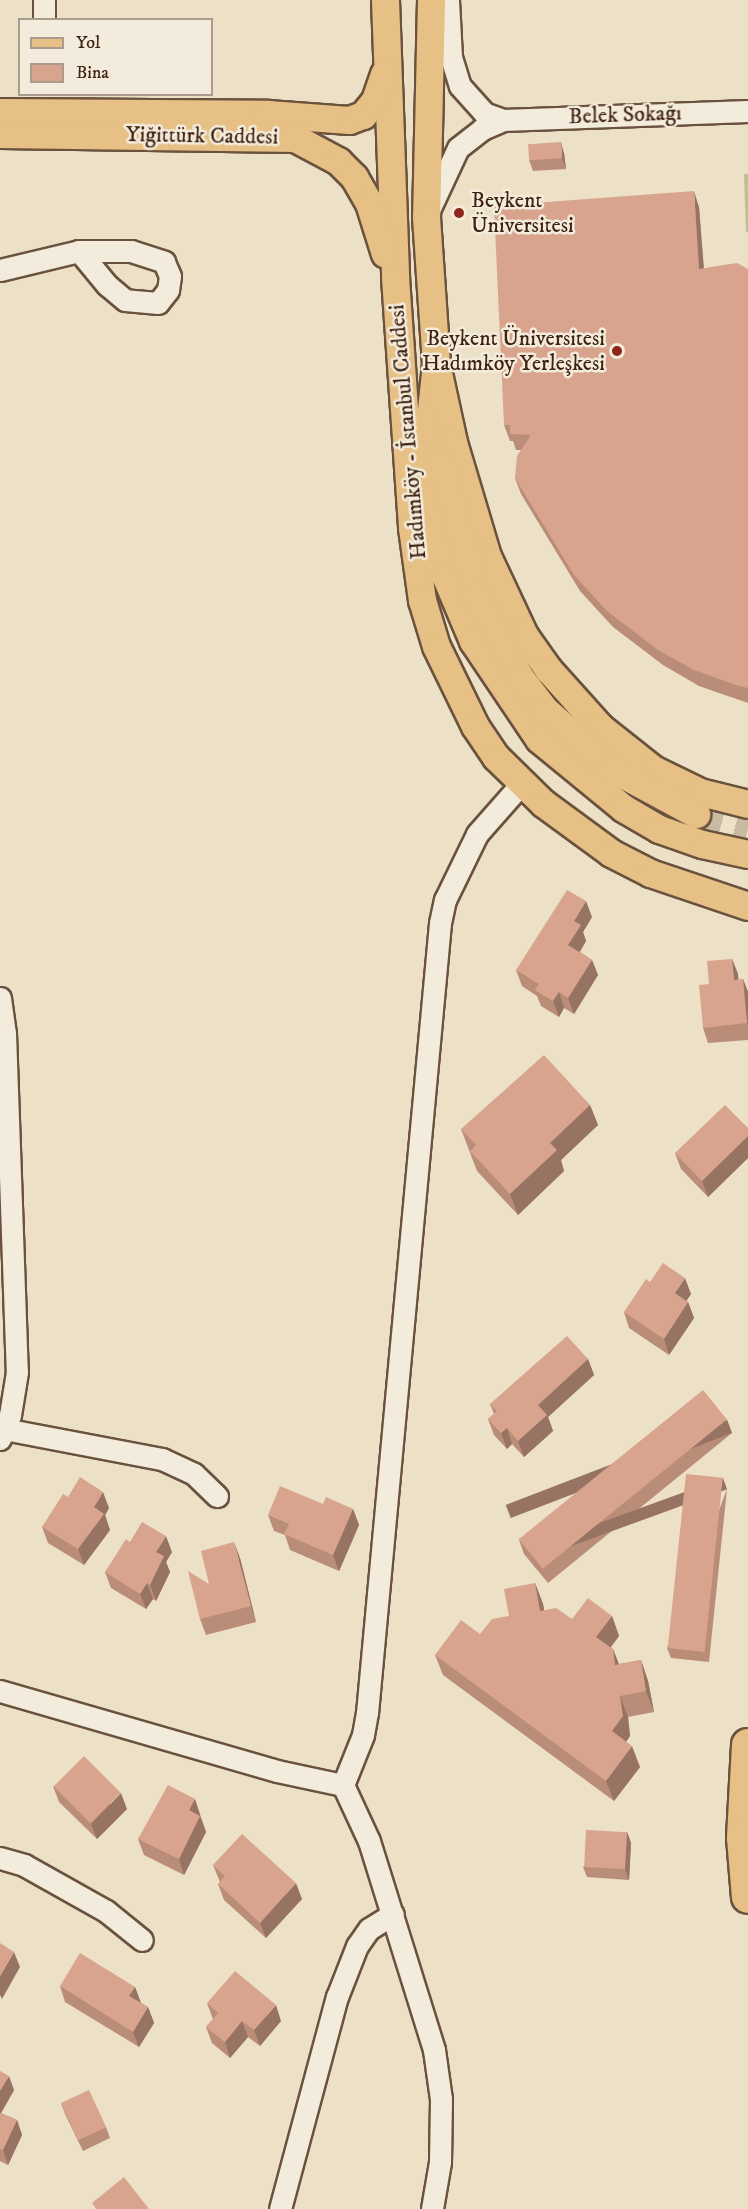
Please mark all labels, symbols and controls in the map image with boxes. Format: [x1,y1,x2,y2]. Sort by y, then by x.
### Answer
legend [18,18,213,96]
text: Yol [76,32,100,54]
text: Bina [76,62,109,84]
street label: Belek Sokağı [568,100,682,130]
street label: Yiğittürk Caddesi [126,121,278,151]
place label: Beykent Üniversitesi [471,187,574,238]
marker: Beykent Üniversitesi [452,206,466,220]
street label: Hadımköy - İstanbul Caddesi [384,303,432,561]
place label: Beykent Üniversitesi Hadımköy Yerleşkesi [422,325,605,376]
marker: Beykent Üniversitesi Hadımköy Yerleşkesi [610,344,624,358]

